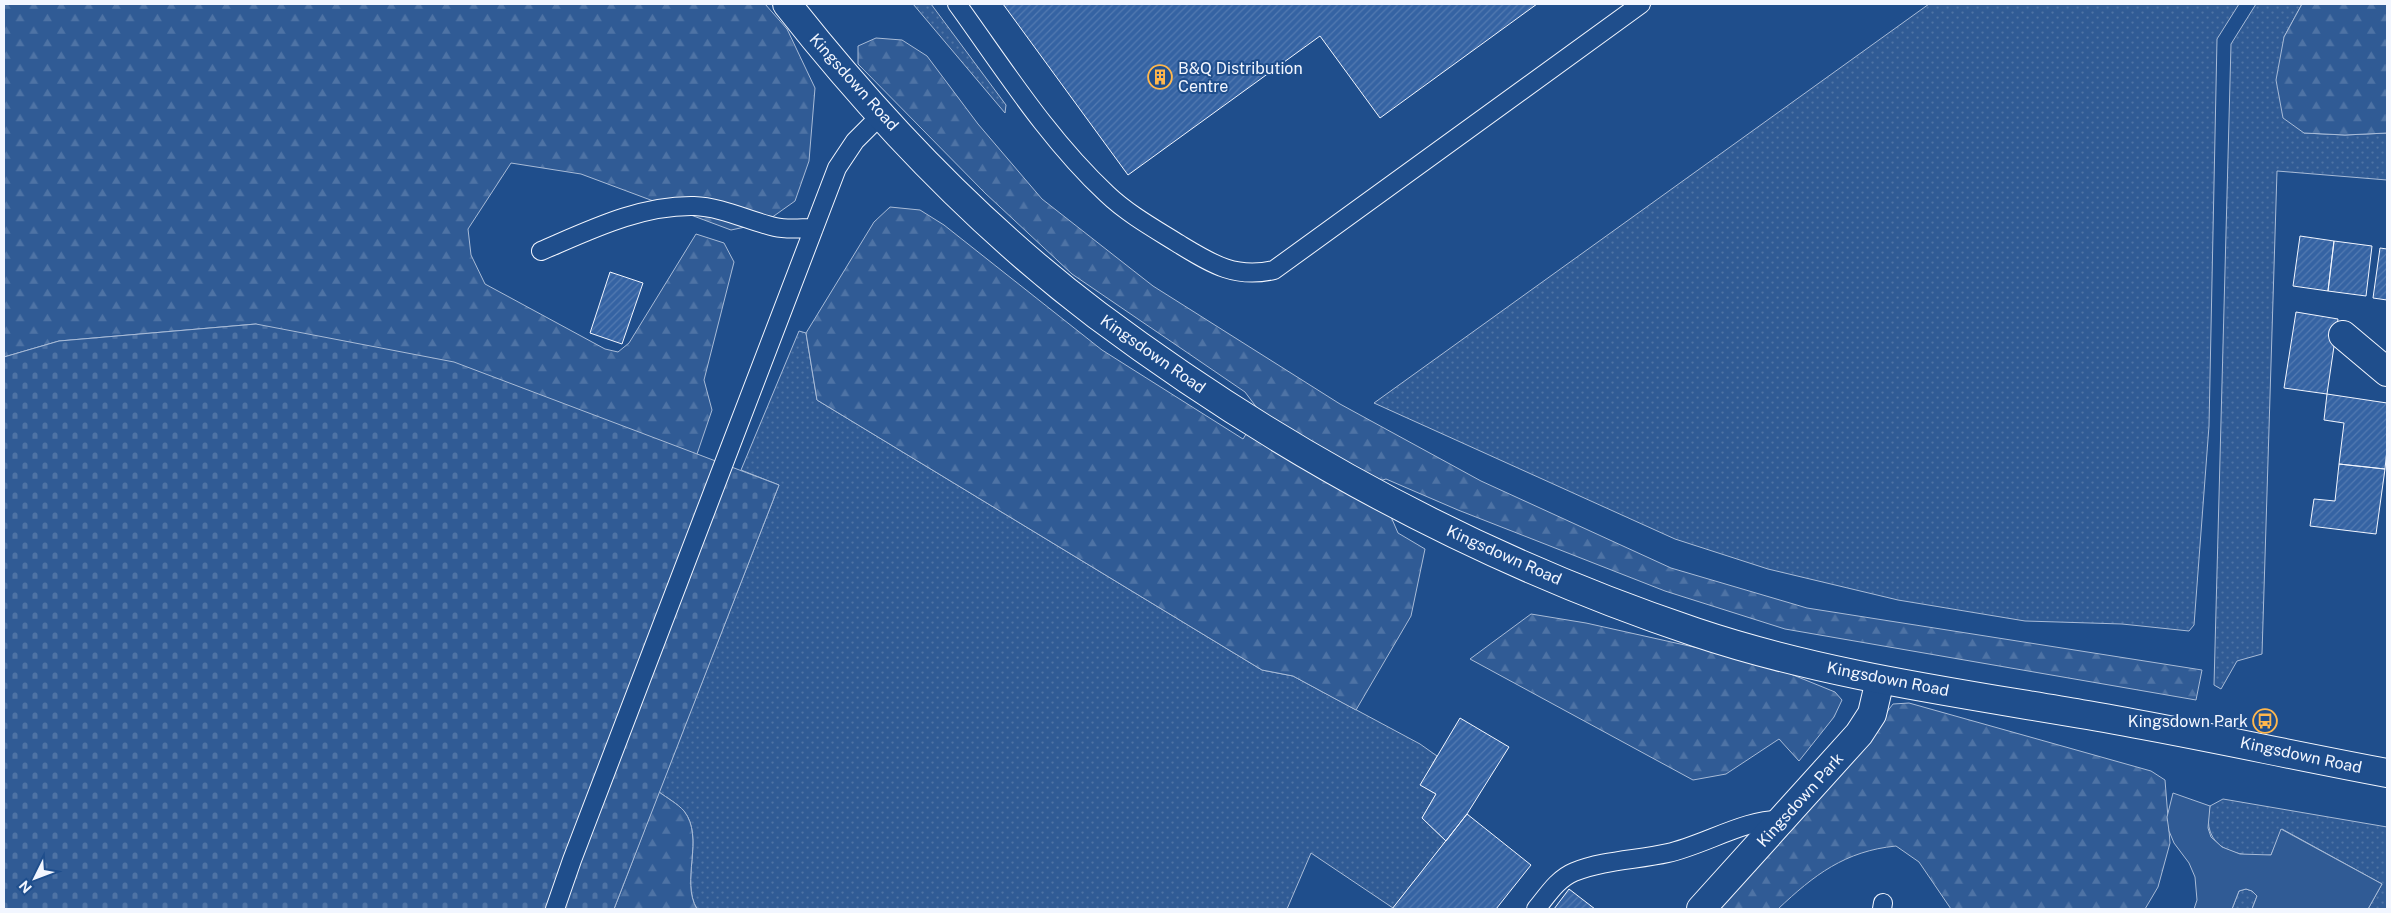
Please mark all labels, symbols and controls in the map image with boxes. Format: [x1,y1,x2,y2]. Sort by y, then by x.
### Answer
street label: Kingsdown Road [805,30,903,134]
place label: B&Q Distribution Centre [1178,59,1303,96]
building icon: B&Q Distribution Centre [1147,64,1173,90]
street label: Kingsdown Road [1097,311,1209,397]
street label: Kingsdown Road [1444,521,1564,589]
street label: Kingsdown Road [1825,658,1951,700]
bus stop icon: Kingsdown Park [2252,708,2278,734]
place label: Kingsdown Park [2128,712,2248,731]
street label: Kingsdown Road [2238,733,2364,777]
street label: Kingsdown Park [1753,749,1847,851]
north arrow [10,853,60,903]
text: N [16,877,35,896]

